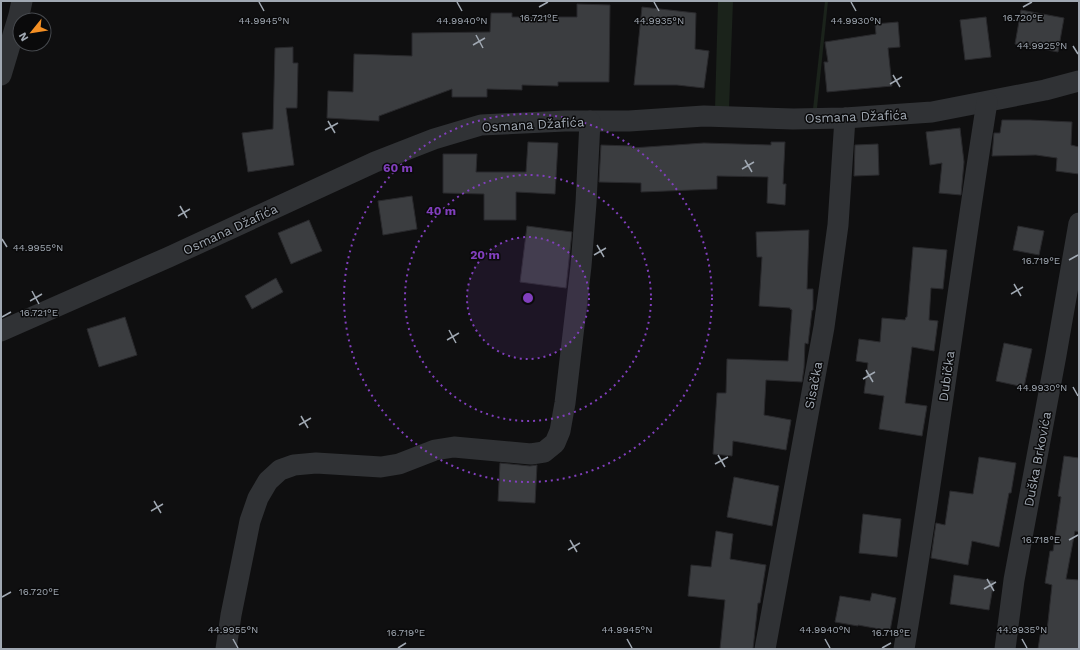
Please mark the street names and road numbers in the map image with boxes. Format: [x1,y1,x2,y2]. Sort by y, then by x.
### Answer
street label: Osmana Džafića [804,107,908,126]
street label: Osmana Džafića [481,114,585,135]
street label: Osmana Džafića [181,201,280,258]
street label: Dubička [936,349,958,402]
street label: Sisačka [802,360,826,410]
street label: Duška Brkovića [1021,410,1054,508]

